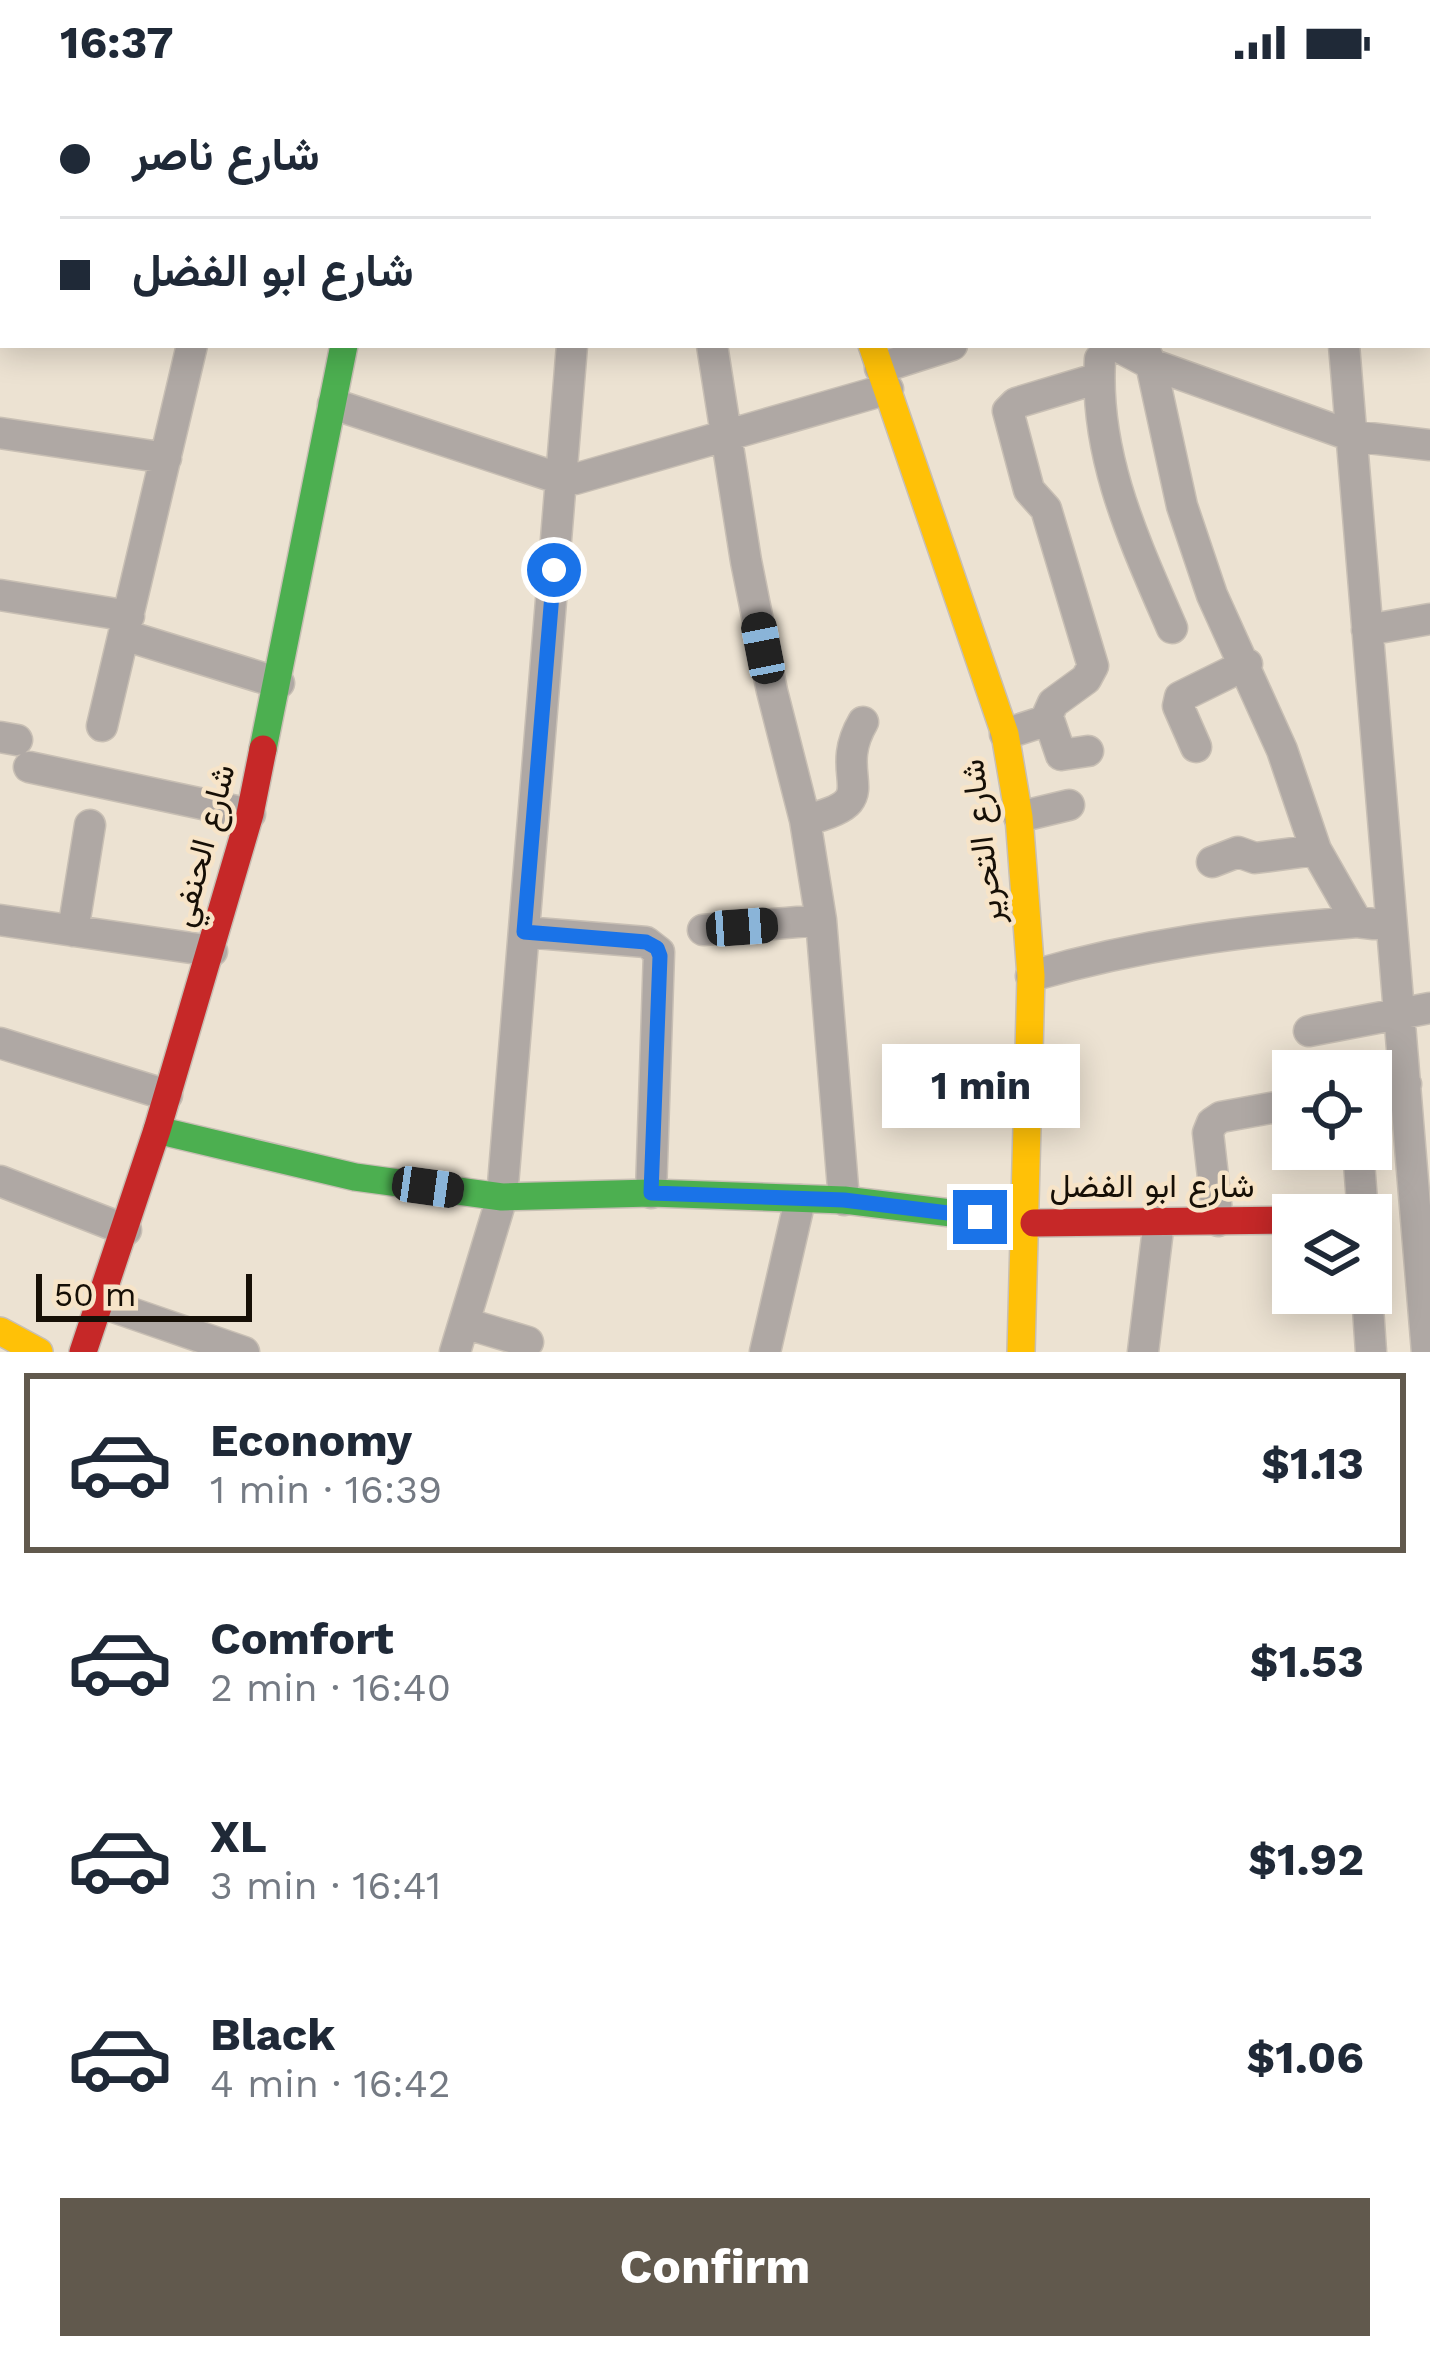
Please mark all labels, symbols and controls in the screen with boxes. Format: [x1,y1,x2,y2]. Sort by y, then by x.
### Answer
text: 16:37 [60,16,174,69]
text: شارع ناصر [132,128,320,181]
text: شارع ابو الفضل [132,244,414,297]
route start [527,543,581,597]
car [738,609,788,687]
street label: شارع التحرير [952,757,1014,928]
street label: شارع الحنفي [162,760,250,932]
car [705,907,779,947]
callout: 1 min [881,1043,1079,1127]
map controls [1272,1050,1392,1314]
button: locate [1272,1050,1392,1170]
text: 1 min [931,1063,1031,1108]
car [390,1164,466,1210]
street label: شارع ابو الفضل [1049,1166,1255,1208]
route end [953,1190,1007,1244]
button: layers [1272,1194,1392,1314]
scale bar [36,1268,252,1321]
text: 50 m [54,1275,136,1314]
icon: car [66,1409,174,1517]
text: Economy [210,1414,412,1467]
text: $1.13 [1261,1437,1364,1490]
text: 1 min · 16:39 [210,1467,442,1512]
icon: car [66,1607,174,1715]
text: Comfort [210,1612,394,1665]
text: $1.53 [1250,1635,1364,1688]
text: 2 min · 16:40 [210,1665,451,1710]
icon: car [66,1805,174,1913]
text: XL [210,1810,267,1863]
text: $1.92 [1248,1833,1364,1886]
text: 3 min · 16:41 [210,1863,441,1908]
icon: car [66,2003,174,2111]
text: Black [210,2008,335,2061]
text: $1.06 [1246,2031,1364,2084]
text: 4 min · 16:42 [210,2061,450,2106]
button: Confirm [60,2198,1370,2336]

